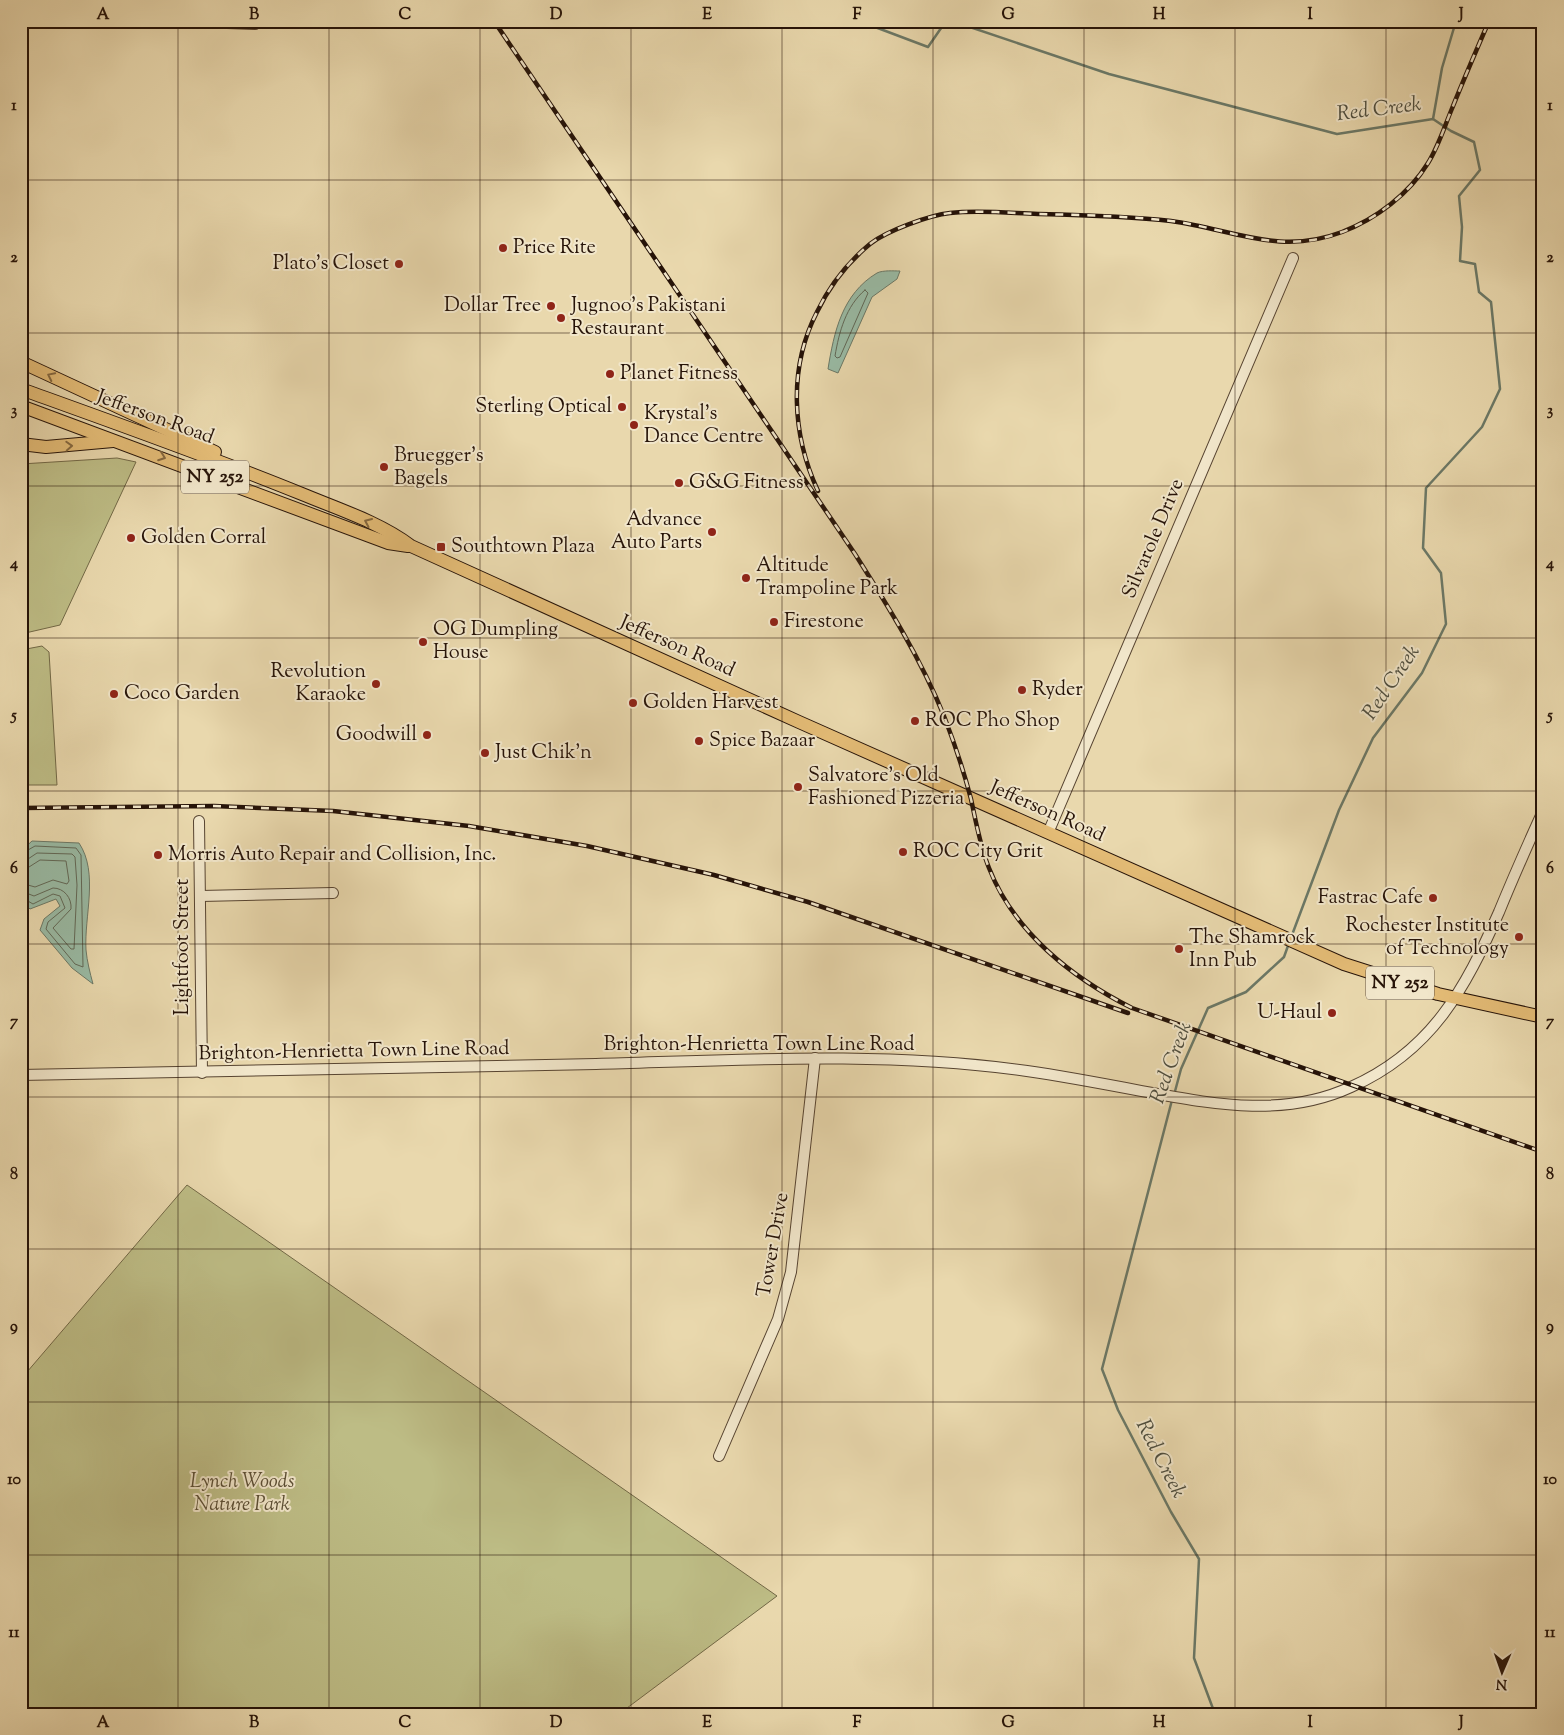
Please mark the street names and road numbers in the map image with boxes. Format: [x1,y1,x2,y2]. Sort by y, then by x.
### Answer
street label: Jefferson Road [91,383,218,453]
road number: NY 252 [181,461,249,494]
street label: Silvarole Drive [1116,475,1192,603]
street label: Jefferson Road [614,608,739,685]
street label: Jefferson Road [984,773,1109,850]
street label: Lightfoot Street [169,878,198,1015]
road number: NY 252 [1366,966,1434,1000]
street label: Brighton-Henrietta Town Line Road [604,1031,915,1060]
street label: Brighton-Henrietta Town Line Road [198,1035,510,1069]
street label: Tower Drive [750,1190,798,1300]

